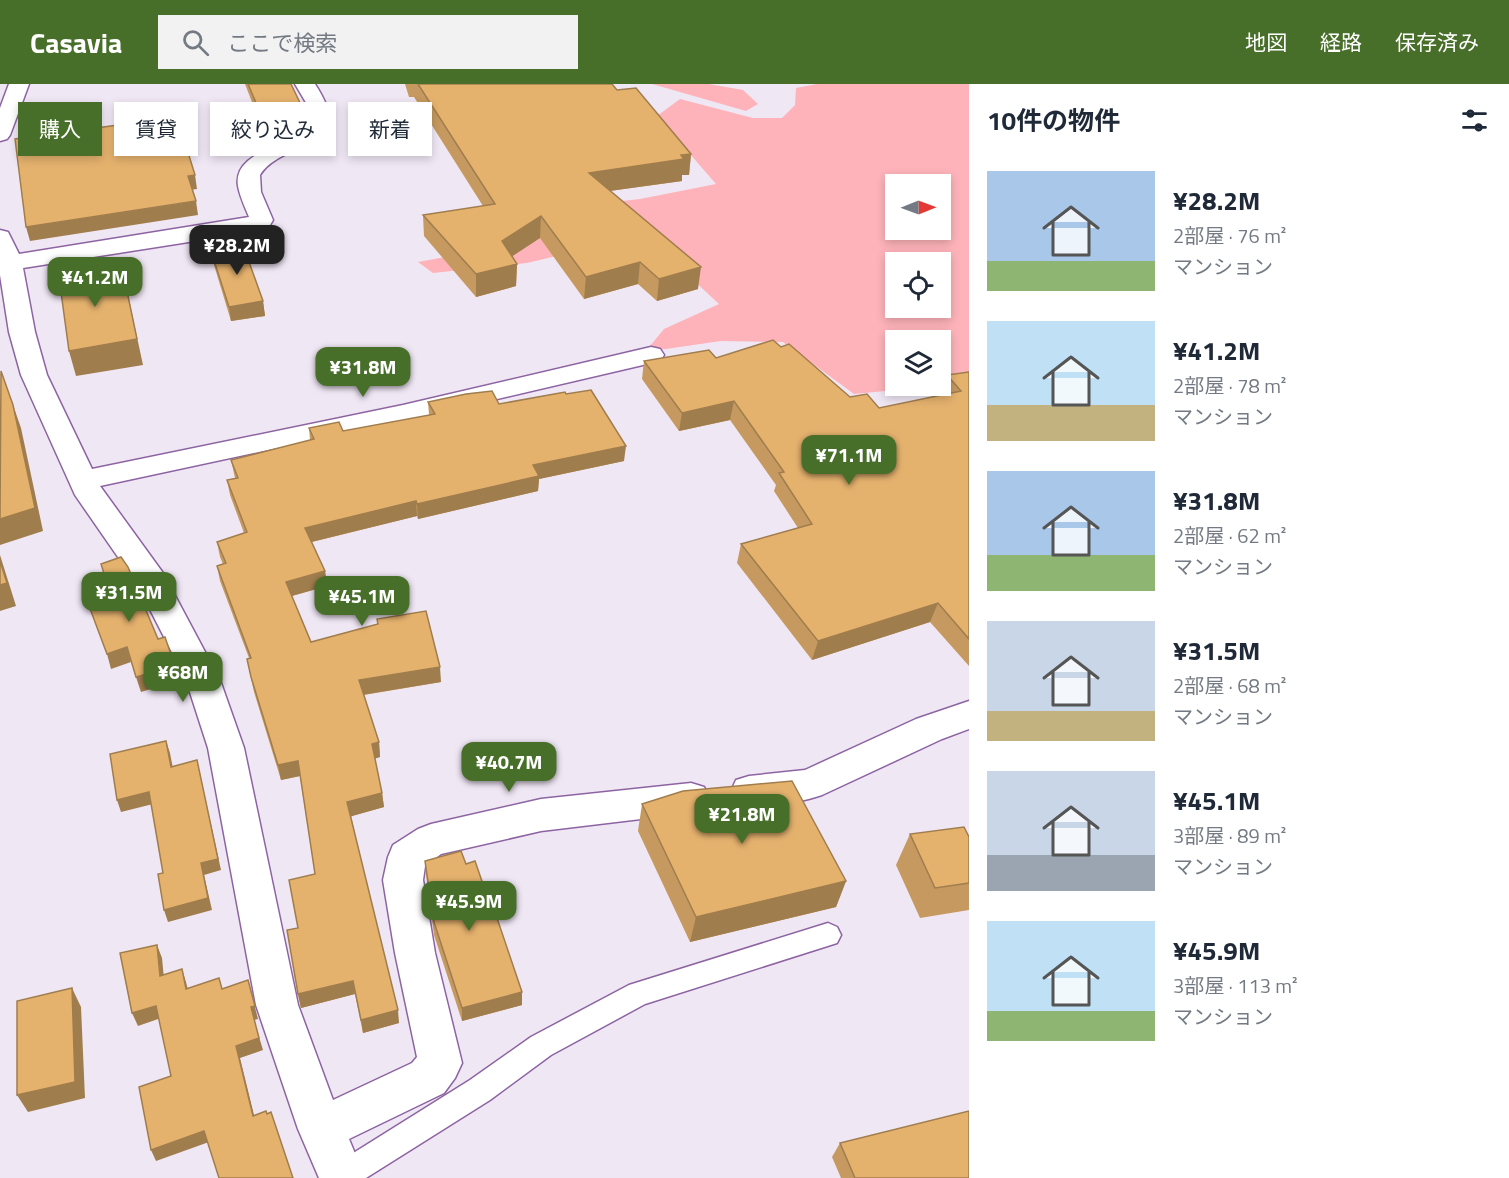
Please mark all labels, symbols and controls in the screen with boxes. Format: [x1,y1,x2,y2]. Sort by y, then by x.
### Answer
search box [158,15,578,69]
text: Casavia [30,21,122,64]
icon: search [179,26,212,59]
text: ここで検索 [227,26,337,60]
text: 地図 [1245,26,1287,58]
text: 経路 [1320,26,1362,58]
text: 保存済み [1395,26,1479,58]
text: 10件の物件 [987,101,1120,140]
chip: 購入 [18,102,102,156]
chip: 賃貸 [114,102,198,156]
chip: 絞り込み [210,102,336,156]
chip: 新着 [348,102,432,156]
icon: filters [1458,104,1491,137]
north arrow [885,174,951,240]
map controls [885,174,951,396]
text: ¥28.2M [1173,181,1260,220]
icon: home [1035,195,1107,267]
text: 2部屋 · 76 m² [1173,220,1286,251]
pin: ¥28.2M [188,225,286,276]
text: ¥28.2M [203,229,271,260]
text: マンション [1173,251,1273,282]
button: locate [885,252,951,318]
pin: ¥41.2M [46,257,144,308]
text: ¥41.2M [61,261,129,292]
button: layers [885,330,951,396]
text: ¥41.2M [1173,331,1260,370]
icon: home [1035,345,1107,417]
pin: ¥31.8M [314,347,412,398]
text: ¥31.8M [329,351,397,382]
text: 2部屋 · 78 m² [1173,370,1286,401]
text: マンション [1173,401,1273,432]
pin: ¥71.1M [800,435,898,486]
text: ¥71.1M [815,439,883,470]
text: ¥31.8M [1173,481,1260,520]
icon: home [1035,495,1107,567]
text: 2部屋 · 62 m² [1173,520,1286,551]
text: マンション [1173,551,1273,582]
pin: ¥31.5M [80,572,178,623]
text: ¥31.5M [95,576,163,607]
pin: ¥45.1M [313,576,411,627]
text: ¥45.1M [328,580,396,611]
text: ¥31.5M [1173,631,1260,670]
icon: home [1035,645,1107,717]
pin: ¥68M [147,652,219,703]
text: ¥68M [158,656,208,687]
text: 2部屋 · 68 m² [1173,670,1286,701]
text: マンション [1173,701,1273,732]
pin: ¥40.7M [460,742,558,793]
text: ¥40.7M [475,746,543,777]
text: ¥45.1M [1173,781,1260,820]
pin: ¥21.8M [693,794,791,845]
icon: home [1035,795,1107,867]
text: ¥21.8M [708,798,776,829]
text: 3部屋 · 89 m² [1173,820,1286,851]
text: マンション [1173,851,1273,882]
pin: ¥45.9M [420,881,518,932]
text: ¥45.9M [435,885,503,916]
text: ¥45.9M [1173,931,1260,970]
icon: home [1035,945,1107,1017]
text: 3部屋 · 113 m² [1173,970,1298,1001]
text: マンション [1173,1001,1273,1032]

